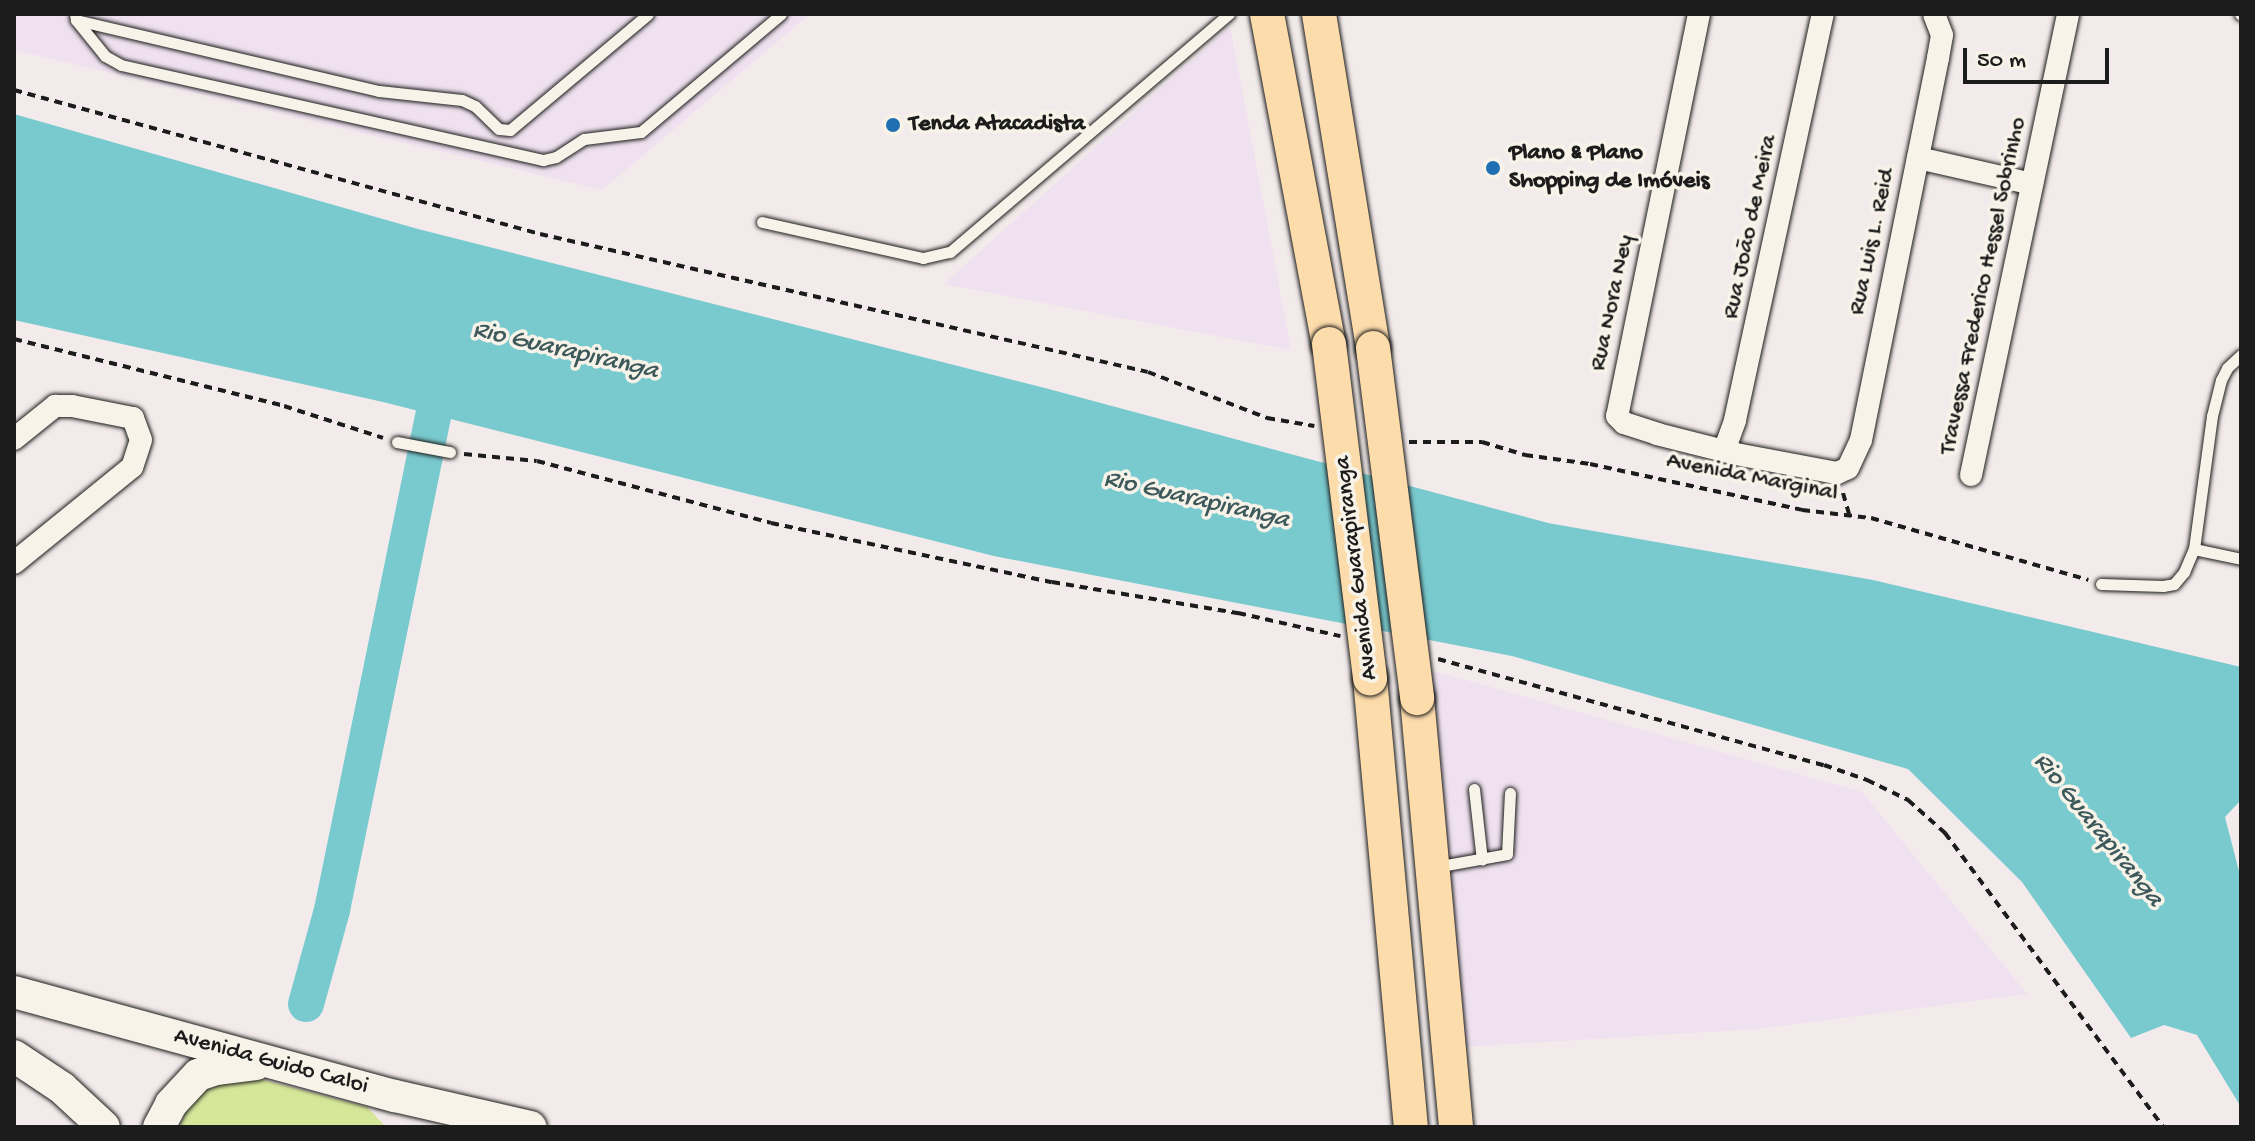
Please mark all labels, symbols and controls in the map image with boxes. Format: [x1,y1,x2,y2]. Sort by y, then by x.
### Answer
scale bar [1967,32,2113,82]
text: 50 m [1977,47,2026,76]
place label: Tenda Atacadista [909,111,1085,139]
street label: Travessa Frederico Hessel Sobrinho [1934,115,2034,457]
marker: Tenda Atacadista [884,116,902,134]
street label: Rua João de Meira [1717,132,1785,322]
place label: Plano & Plano Shopping de Imóveis [1509,140,1709,196]
marker: Plano & Plano Shopping de Imóveis [1484,159,1502,177]
street label: Rua Luis L. Reid [1843,166,1903,318]
street label: Rua Nora Ney [1585,232,1641,374]
water label: Rio Guarapiranga [469,316,661,388]
street label: Avenida Marginal [1664,447,1840,509]
street label: Avenida Guarapiranga [1329,454,1385,682]
water label: Rio Guarapiranga [1100,465,1292,537]
water label: Rio Guarapiranga [2025,748,2169,914]
street label: Avenida Guido Caloi [171,1022,371,1102]

